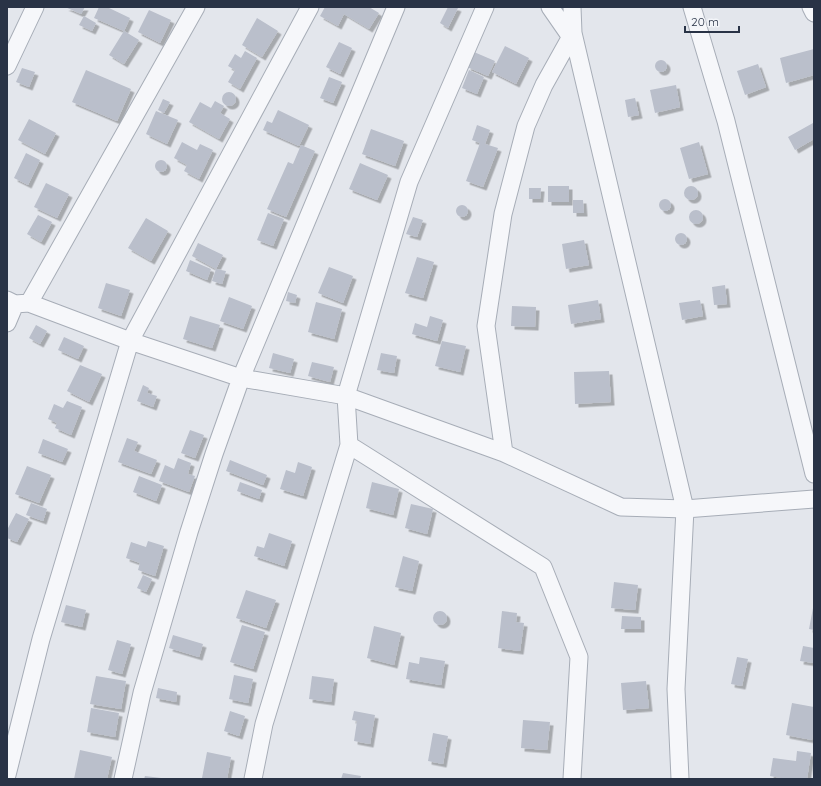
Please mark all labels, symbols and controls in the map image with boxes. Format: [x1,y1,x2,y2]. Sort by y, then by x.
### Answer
scale bar [685,8,739,34]
text: 20 m [691,14,719,29]

